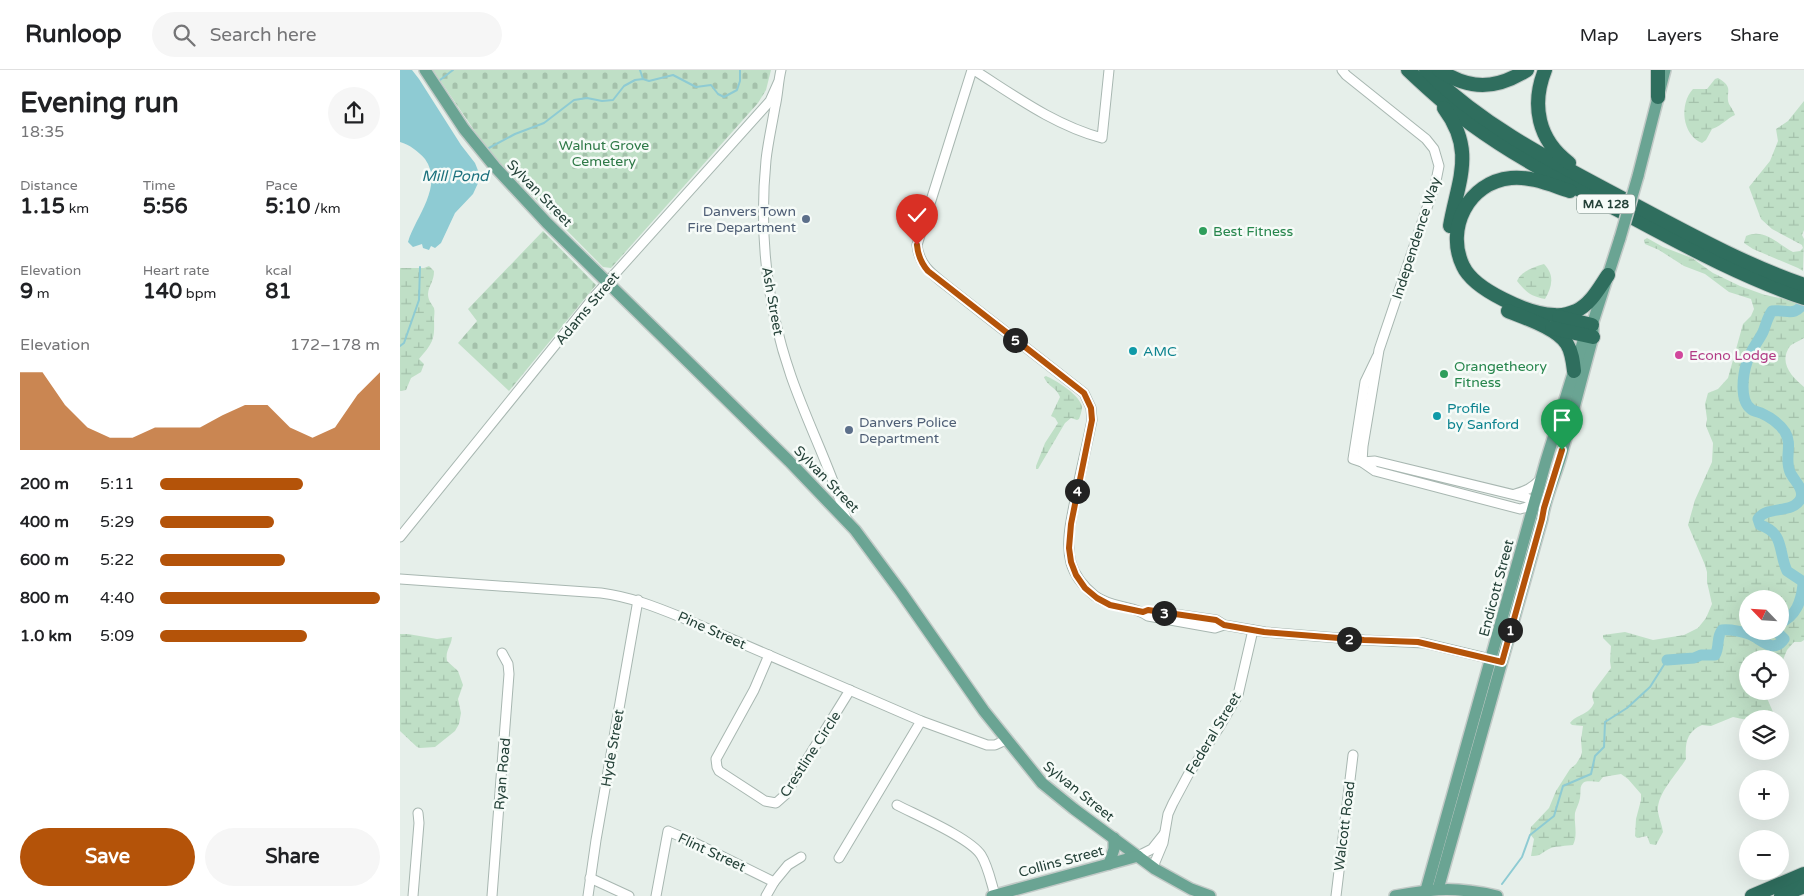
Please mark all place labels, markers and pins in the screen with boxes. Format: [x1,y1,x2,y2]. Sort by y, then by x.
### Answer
pin [896,194,938,245]
place label: Danvers Town Fire Department [687,203,797,236]
marker: Danvers Town Fire Department [800,213,812,225]
place label: Best Fitness [1213,223,1294,240]
marker: Best Fitness [1197,225,1209,237]
pin: 5 [1002,328,1028,352]
place label: AMC [1143,343,1177,360]
marker: AMC [1127,345,1139,357]
place label: Econo Lodge [1689,347,1777,364]
marker: Econo Lodge [1673,349,1685,361]
place label: Orangetheory Fitness [1454,358,1547,391]
marker: Orangetheory Fitness [1438,368,1450,380]
pin [1541,399,1583,450]
place label: Profile by Sanford [1447,400,1519,433]
marker: Profile by Sanford [1431,410,1443,422]
place label: Danvers Police Department [859,414,957,447]
marker: Danvers Police Department [843,424,855,436]
pin: 4 [1064,478,1090,504]
pin: 3 [1152,600,1176,626]
pin: 1 [1498,618,1522,642]
pin: 2 [1336,626,1362,652]

